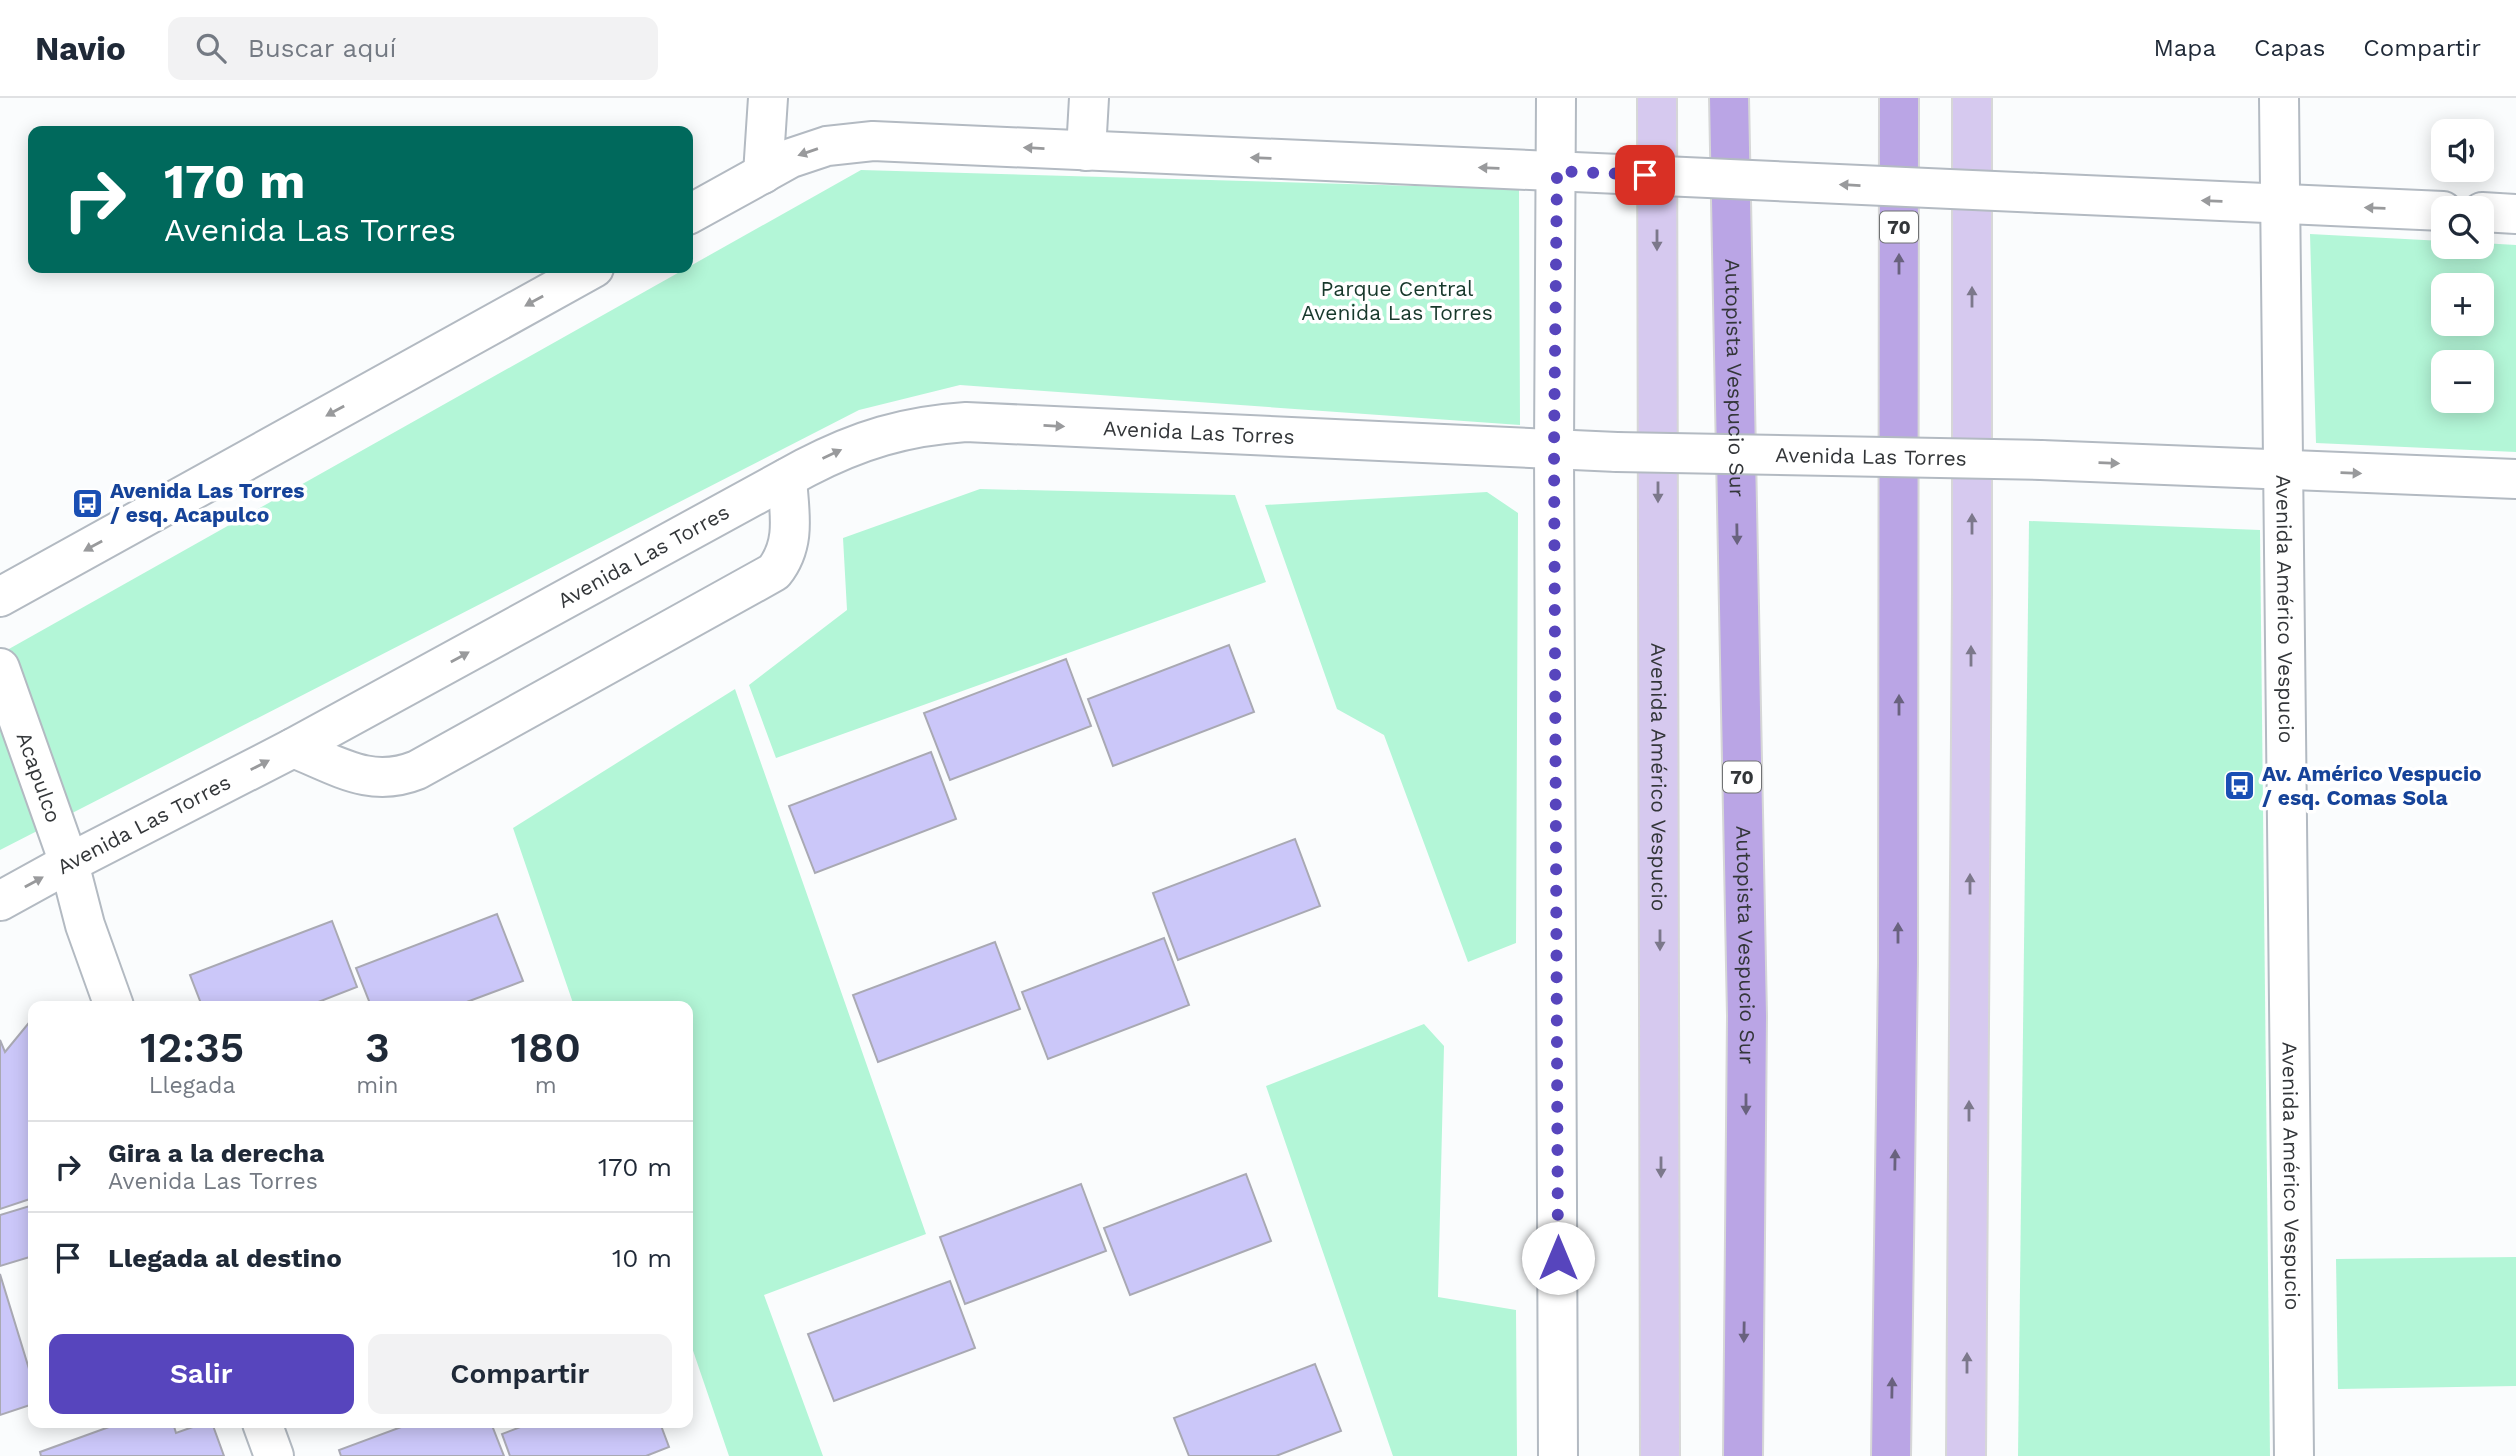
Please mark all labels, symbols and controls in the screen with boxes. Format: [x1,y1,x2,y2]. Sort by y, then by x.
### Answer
search box [168,17,658,80]
text: Navio [35,29,126,68]
icon: search [192,29,230,67]
text: Buscar aquí [248,33,397,63]
text: Mapa [2153,34,2216,62]
text: Capas [2254,34,2325,62]
text: Compartir [2363,34,2481,62]
map controls [2431,119,2494,413]
button: sound [2431,119,2494,182]
one-way arrow [1023,143,1045,154]
pin [1615,145,1675,205]
one-way arrow [798,147,819,158]
text: 170 m [164,152,305,210]
one-way arrow [1250,153,1272,164]
icon: right [49,154,140,245]
icon: arrive [1626,156,1664,194]
one-way arrow [1477,163,1499,174]
one-way arrow [1838,179,1860,190]
one-way arrow [2200,195,2222,206]
button: search [2431,196,2494,259]
one-way arrow [2364,202,2386,213]
text: Avenida Las Torres [164,211,456,249]
road number: 70 [1880,211,1918,242]
one-way arrow [1651,229,1663,251]
one-way arrow [1894,253,1905,275]
street label: Autopista Vespucio Sur [1720,258,1750,498]
button: + [2431,273,2494,336]
park label: Parque Central Avenida Las Torres [1301,276,1493,325]
one-way arrow [1966,285,1978,307]
one-way arrow [524,295,544,307]
button: − [2431,350,2494,413]
one-way arrow [325,405,345,417]
street label: Avenida Las Torres [1103,415,1295,449]
one-way arrow [1044,420,1066,431]
street label: Avenida Las Torres [1775,442,1967,471]
one-way arrow [822,448,842,460]
one-way arrow [2098,457,2120,468]
one-way arrow [2341,467,2363,478]
street label: Avenida Américo Vespucio [2271,474,2299,743]
place label: Avenida Las Torres / esq. Acapulco [110,478,305,527]
one-way arrow [1652,481,1664,503]
bus stop icon: Avenida Las Torres / esq. Acapulco [70,486,104,520]
street label: Avenida Las Torres [553,499,733,613]
one-way arrow [1966,513,1978,535]
one-way arrow [1731,523,1743,545]
one-way arrow [83,539,103,551]
street label: Avenida Américo Vespucio [1646,643,1672,911]
one-way arrow [1966,645,1977,667]
one-way arrow [450,651,470,663]
one-way arrow [1893,694,1905,716]
street label: Acapulco [12,729,67,826]
one-way arrow [250,759,270,770]
place label: Av. Américo Vespucio / esq. Comas Sola [2262,761,2482,810]
road number: 70 [1723,762,1761,792]
street label: Avenida Las Torres [53,769,235,879]
bus stop icon: Av. Américo Vespucio / esq. Comas Sola [2222,769,2256,803]
street label: Autopista Vespucio Sur [1731,825,1760,1065]
one-way arrow [1964,873,1976,895]
one-way arrow [25,876,44,888]
one-way arrow [1892,922,1904,944]
one-way arrow [1654,929,1666,951]
text: 12:35 [140,1023,244,1072]
text: 3 [365,1023,390,1072]
text: 180 [511,1023,581,1072]
street label: Avenida Américo Vespucio [2277,1041,2305,1310]
text: Llegada [149,1072,235,1099]
text: min [356,1072,398,1099]
text: m [535,1072,557,1099]
one-way arrow [1740,1093,1752,1115]
one-way arrow [1963,1100,1975,1122]
text: Gira a la derecha [108,1138,324,1168]
icon: right [49,1148,87,1186]
one-way arrow [1889,1149,1901,1171]
text: 170 m [598,1152,672,1182]
one-way arrow [1655,1156,1667,1178]
text: Avenida Las Torres [108,1168,318,1195]
position arrow [1521,1221,1595,1295]
icon: arrive [49,1239,87,1277]
text: Llegada al destino [108,1243,342,1273]
text: 10 m [612,1243,672,1273]
one-way arrow [1739,1321,1750,1343]
button: Salir [49,1334,354,1414]
button: Compartir [368,1334,672,1414]
one-way arrow [1961,1352,1973,1374]
one-way arrow [1886,1377,1898,1399]

